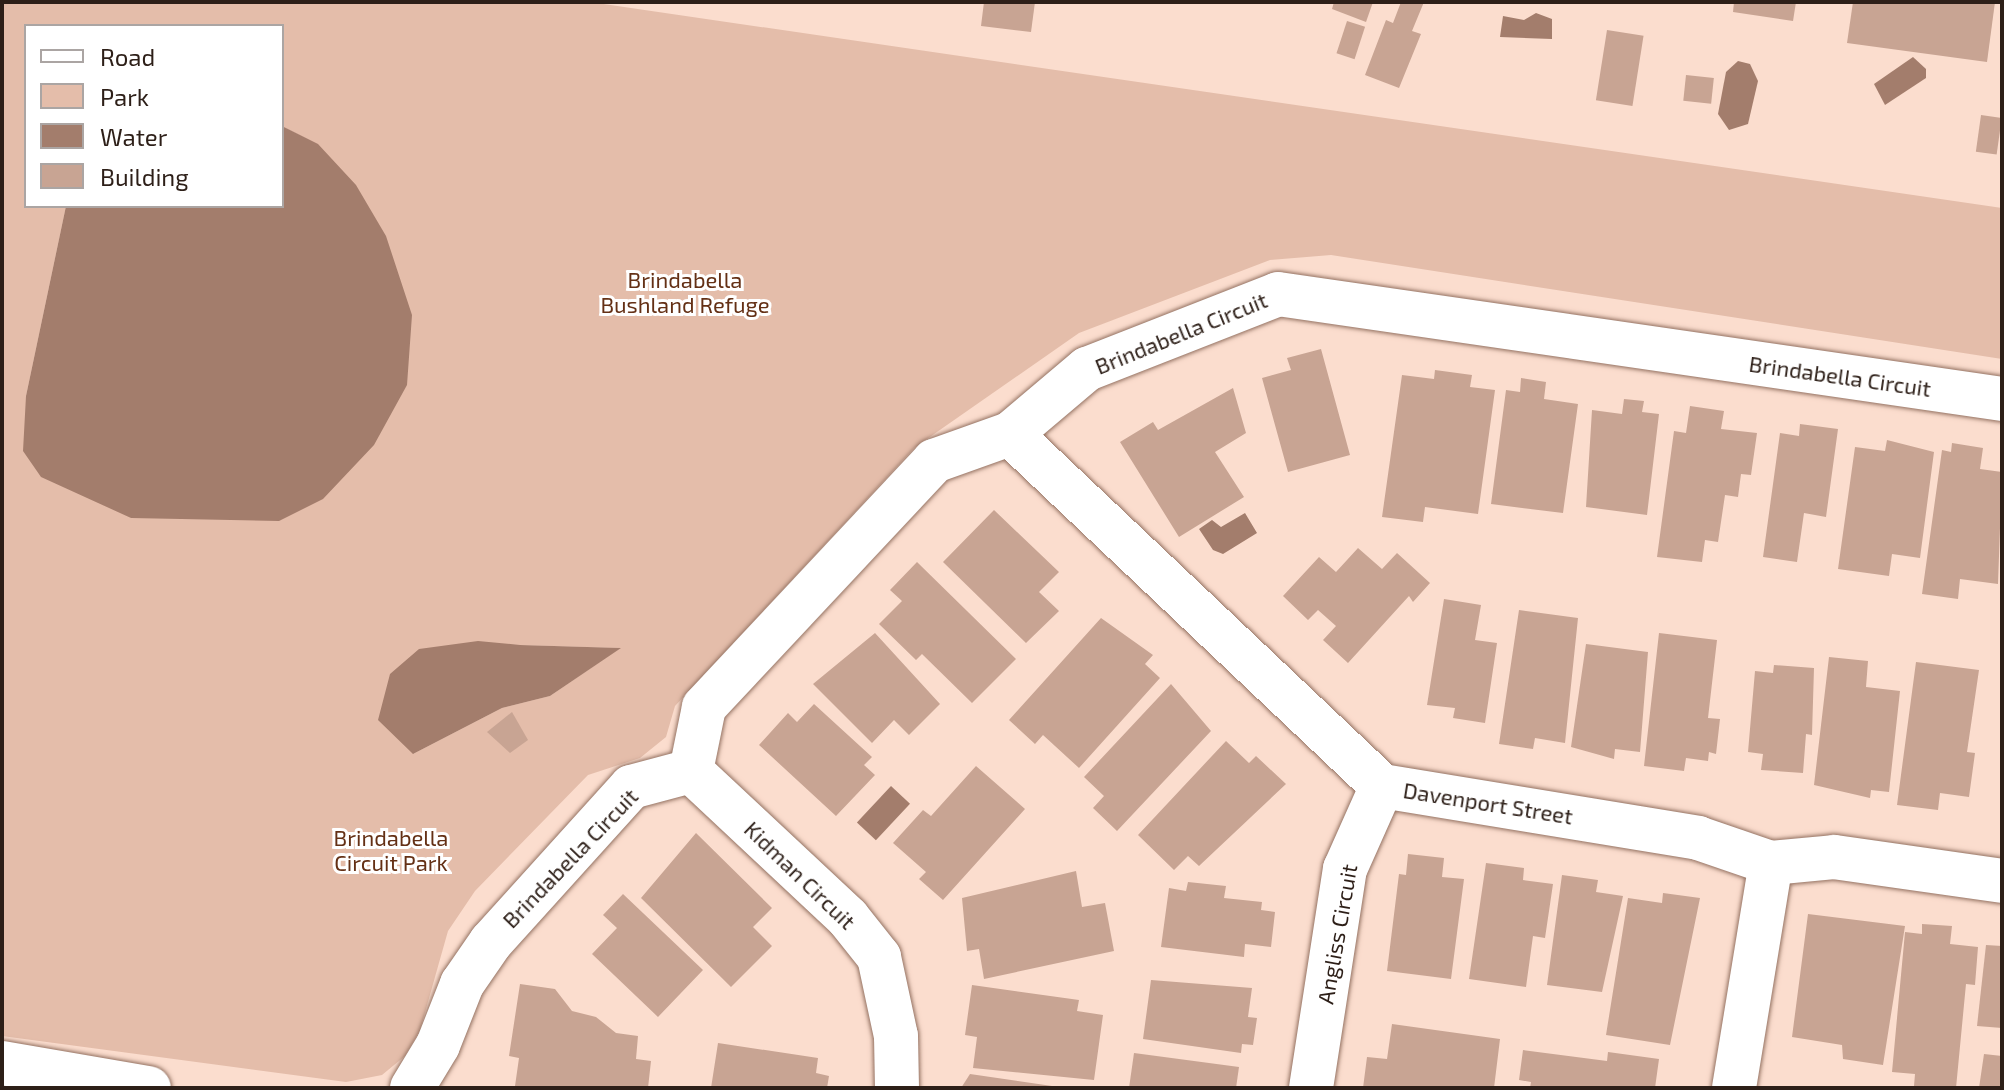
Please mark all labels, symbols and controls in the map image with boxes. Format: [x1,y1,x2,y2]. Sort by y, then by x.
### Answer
legend [24,24,284,208]
text: Road [100,42,155,71]
text: Park [100,82,149,111]
text: Water [100,122,167,151]
text: Building [100,162,189,191]
park label: Brindabella Bushland Refuge [600,266,770,318]
street label: Brindabella Circuit [1091,286,1271,380]
street label: Brindabella Circuit [1747,350,1933,402]
street label: Davenport Street [1401,777,1575,829]
street label: Brindabella Circuit [497,783,643,933]
street label: Kidman Circuit [739,816,861,934]
park label: Brindabella Circuit Park [334,824,448,876]
street label: Angliss Circuit [1312,862,1362,1006]

